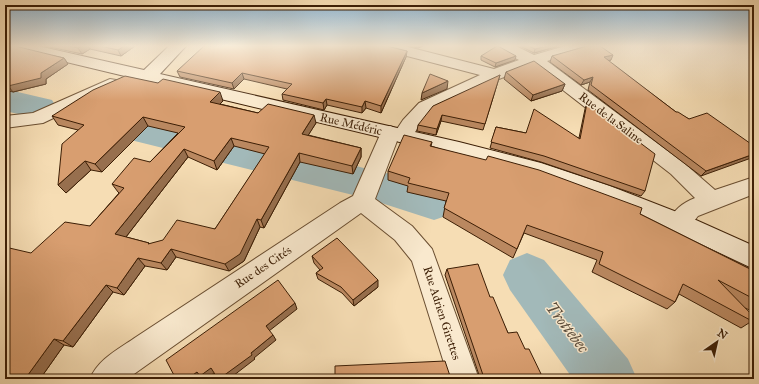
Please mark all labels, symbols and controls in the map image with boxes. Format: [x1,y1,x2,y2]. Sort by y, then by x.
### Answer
street label: Rue de la Saline [576,89,646,147]
street label: Rue Médéric [319,110,383,138]
street label: Rue des Cités [232,243,294,291]
street label: Rue Adrien Girettes [420,264,464,362]
water label: Trottebec [542,298,594,357]
north arrow [697,322,737,362]
text: N [715,326,730,342]

